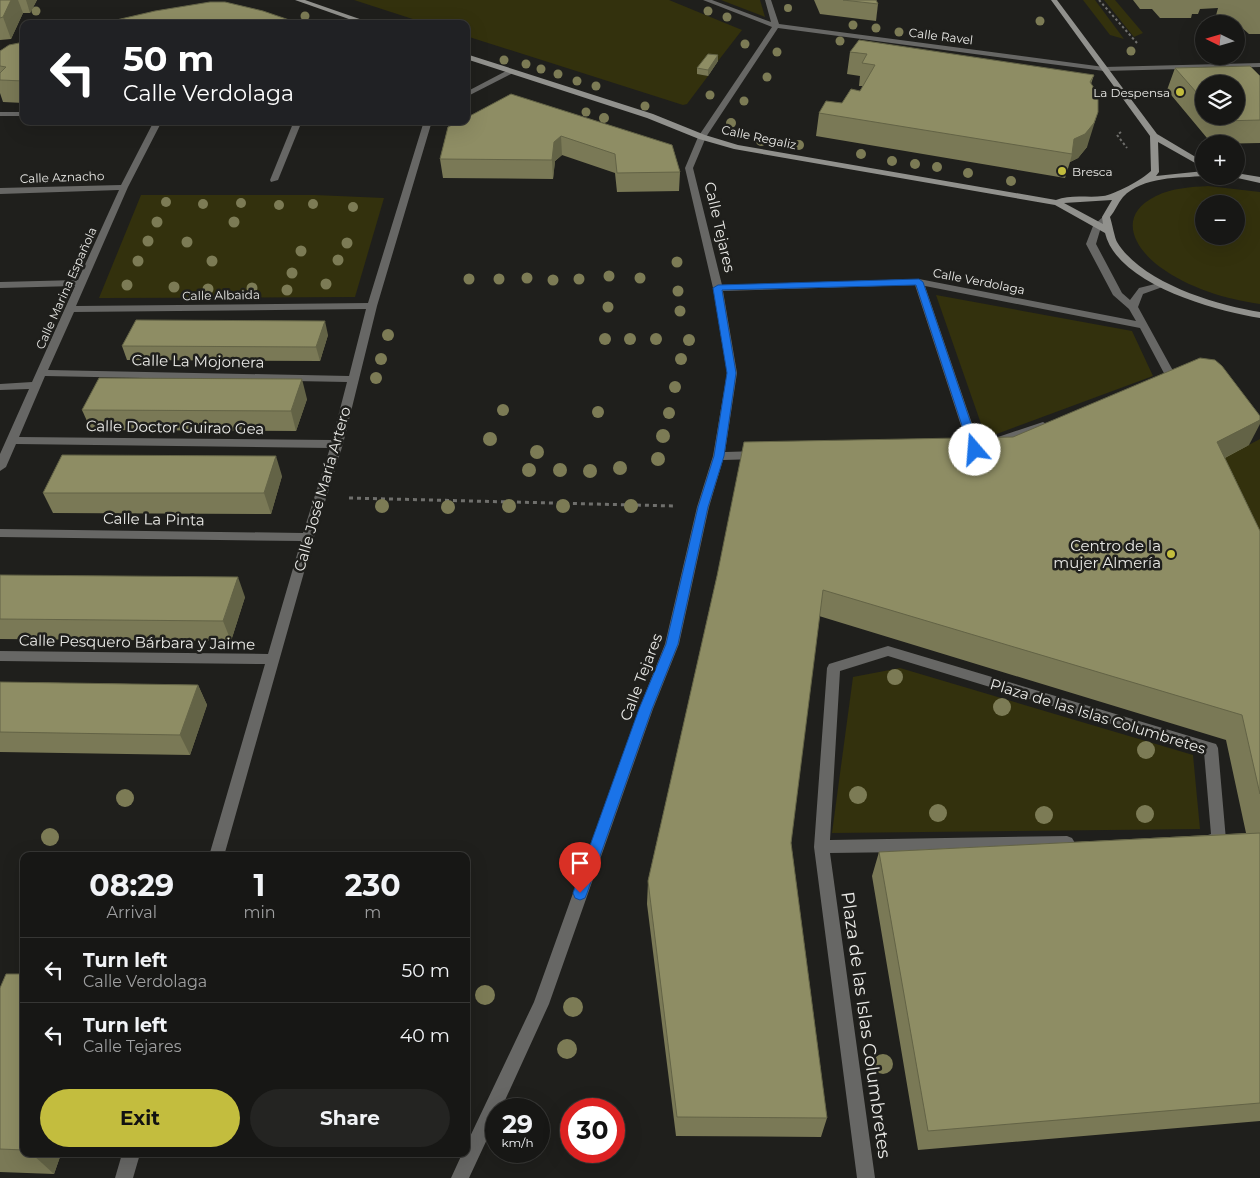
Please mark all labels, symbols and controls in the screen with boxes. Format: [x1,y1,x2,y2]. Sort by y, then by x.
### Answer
north arrow [1195,15,1245,65]
map controls [1195,15,1245,245]
street label: Calle Ravel [908,25,974,47]
text: 50 m [123,37,214,80]
icon: left [40,40,105,105]
button: layers [1195,75,1245,125]
text: Calle Verdolaga [123,80,294,107]
place label: La Despensa [1093,85,1170,100]
marker: La Despensa [1174,86,1186,98]
street label: Calle Regaliz [720,122,798,152]
button: + [1195,135,1245,185]
place label: Bresca [1072,164,1113,179]
marker: Bresca [1056,165,1068,177]
street label: Calle Aznacho [19,168,105,186]
street label: Calle Tejares [700,180,740,274]
button: − [1195,195,1245,245]
street label: Calle Marina Española [32,225,100,351]
street label: Calle Verdolaga [932,265,1026,297]
street label: Calle Albaida [182,287,260,303]
street label: Calle La Mojonera [131,350,265,372]
street label: Calle José María Artero [289,404,355,574]
street label: Calle Doctor Guirao Gea [86,416,264,438]
position arrow [948,423,1000,475]
street label: Calle La Pinta [103,509,205,529]
place label: Centro de la mujer Almería [1053,536,1161,572]
marker: Centro de la mujer Almería [1165,548,1177,560]
street label: Calle Pesquero Bárbara y Jaime [19,630,255,654]
street label: Calle Tejares [616,630,666,724]
street label: Plaza de las Islas Columbretes [988,674,1208,758]
pin [559,842,601,893]
icon: arrive [566,849,594,877]
text: 08:29 [89,867,174,904]
text: 1 [254,867,265,904]
text: 230 [345,867,401,904]
street label: Plaza de las Islas Columbretes [836,890,896,1160]
text: Arrival [106,903,157,922]
text: min [243,903,276,922]
text: m [364,903,381,922]
text: Turn left [83,949,168,972]
icon: left [40,956,68,984]
text: 50 m [402,959,450,982]
text: Calle Verdolaga [83,972,207,991]
text: Turn left [83,1014,168,1037]
icon: left [40,1021,68,1049]
text: 40 m [400,1024,450,1047]
text: Calle Tejares [83,1037,182,1056]
button: Exit [40,1089,240,1147]
button: Share [250,1089,450,1147]
speed limit sign: 30 [560,1098,625,1163]
text: 29 [502,1109,533,1139]
text: km/h [501,1135,534,1150]

